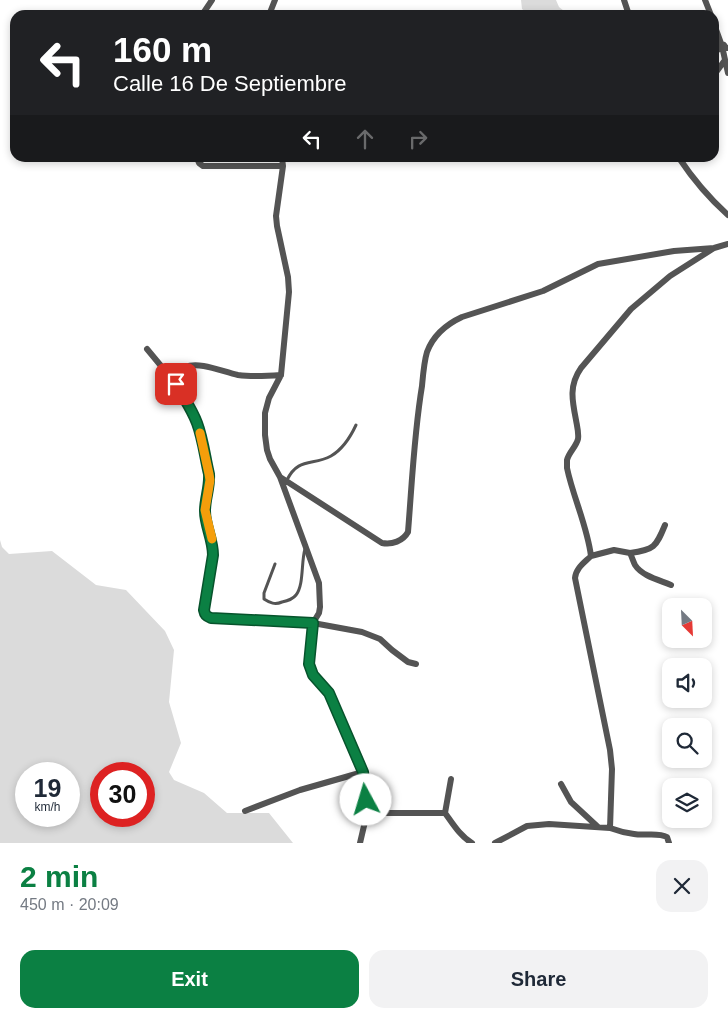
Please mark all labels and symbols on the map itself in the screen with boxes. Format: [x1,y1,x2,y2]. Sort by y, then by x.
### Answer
pin [155,363,197,405]
north arrow [662,598,712,648]
speed limit sign: 30 [90,762,155,827]
position arrow [339,773,391,825]

